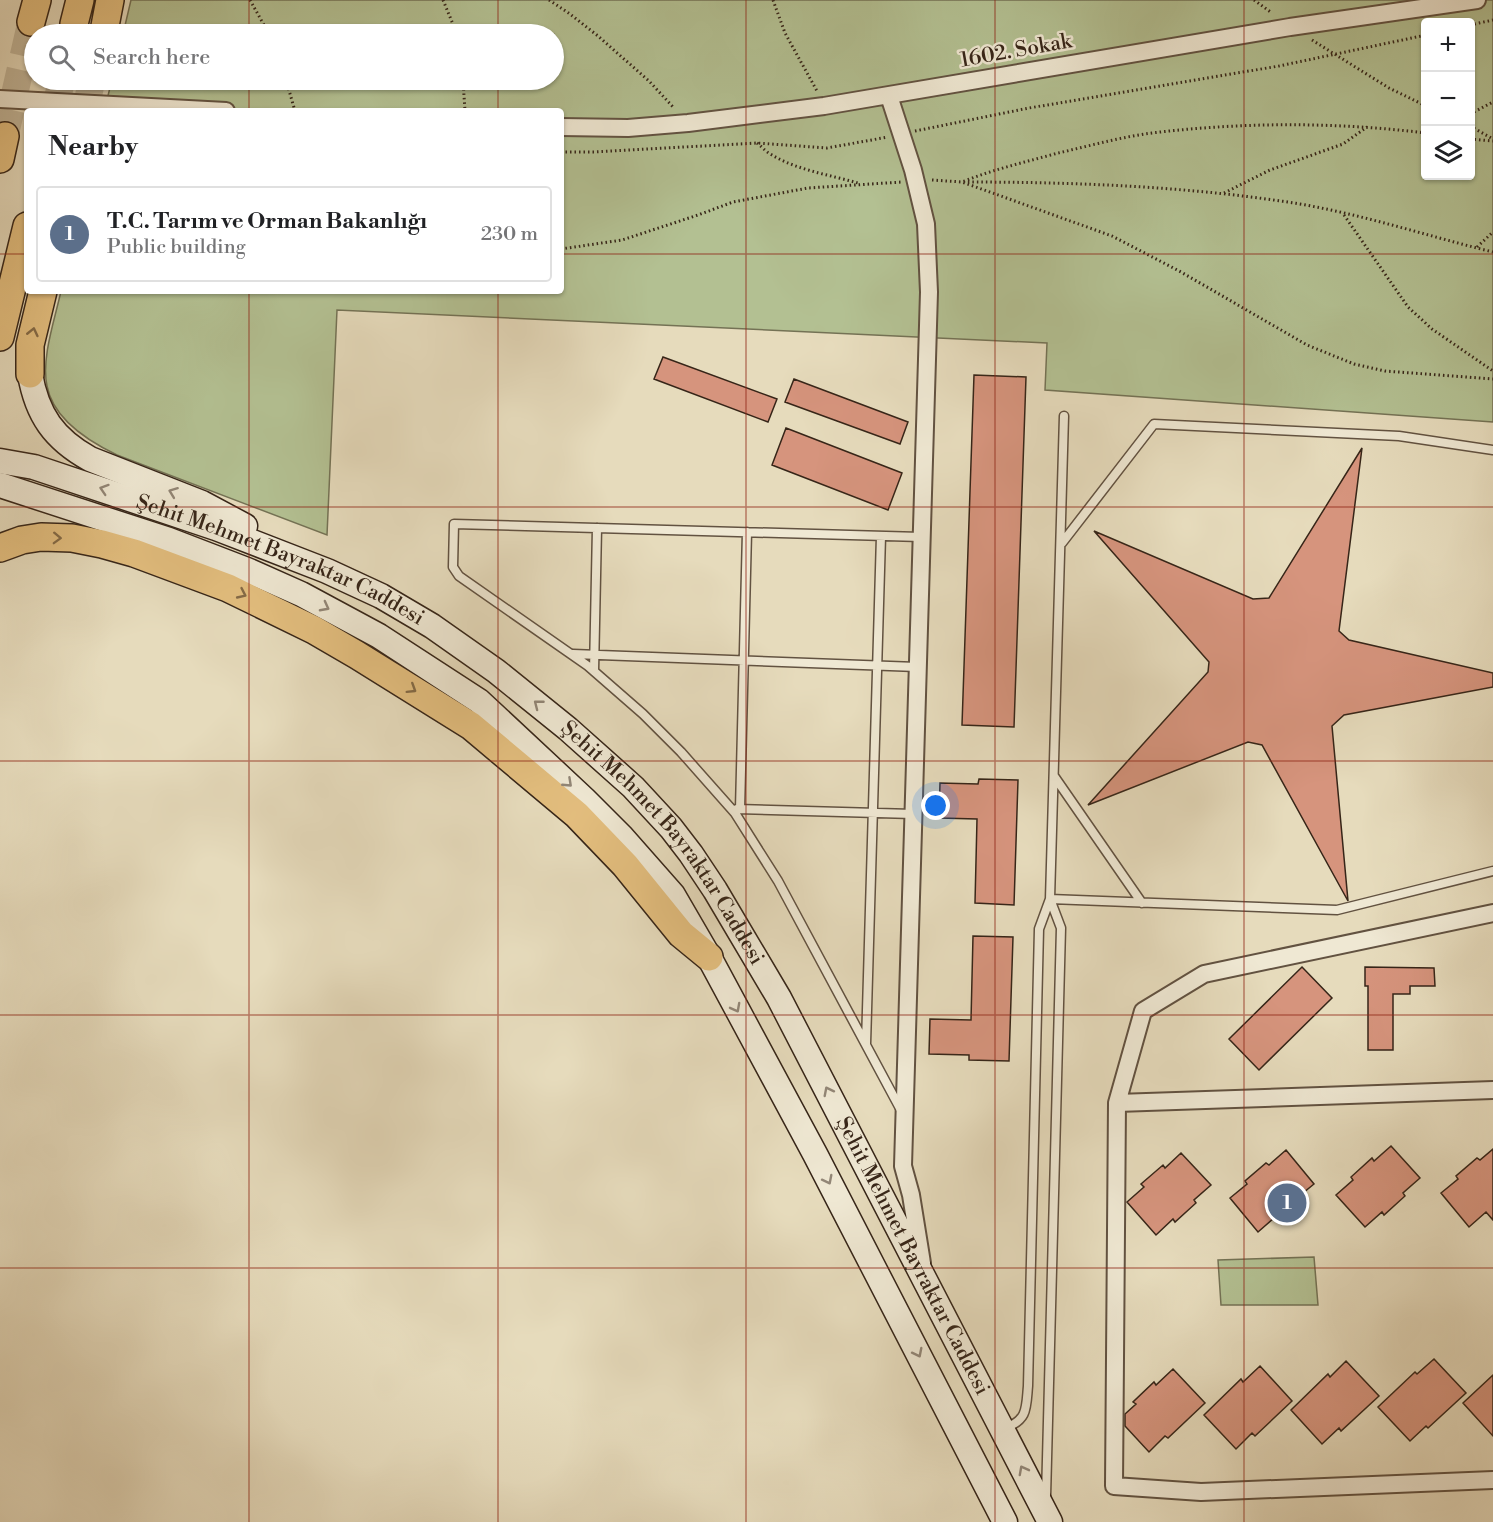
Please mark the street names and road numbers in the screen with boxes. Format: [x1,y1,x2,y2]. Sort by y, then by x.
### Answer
street label: 1602. Sokak [958,28,1075,74]
street label: Şehit Mehmet Bayraktar Caddesi [133,489,429,632]
street label: Şehit Mehmet Bayraktar Caddesi [555,715,770,970]
street label: Şehit Mehmet Bayraktar Caddesi [830,1112,995,1400]

